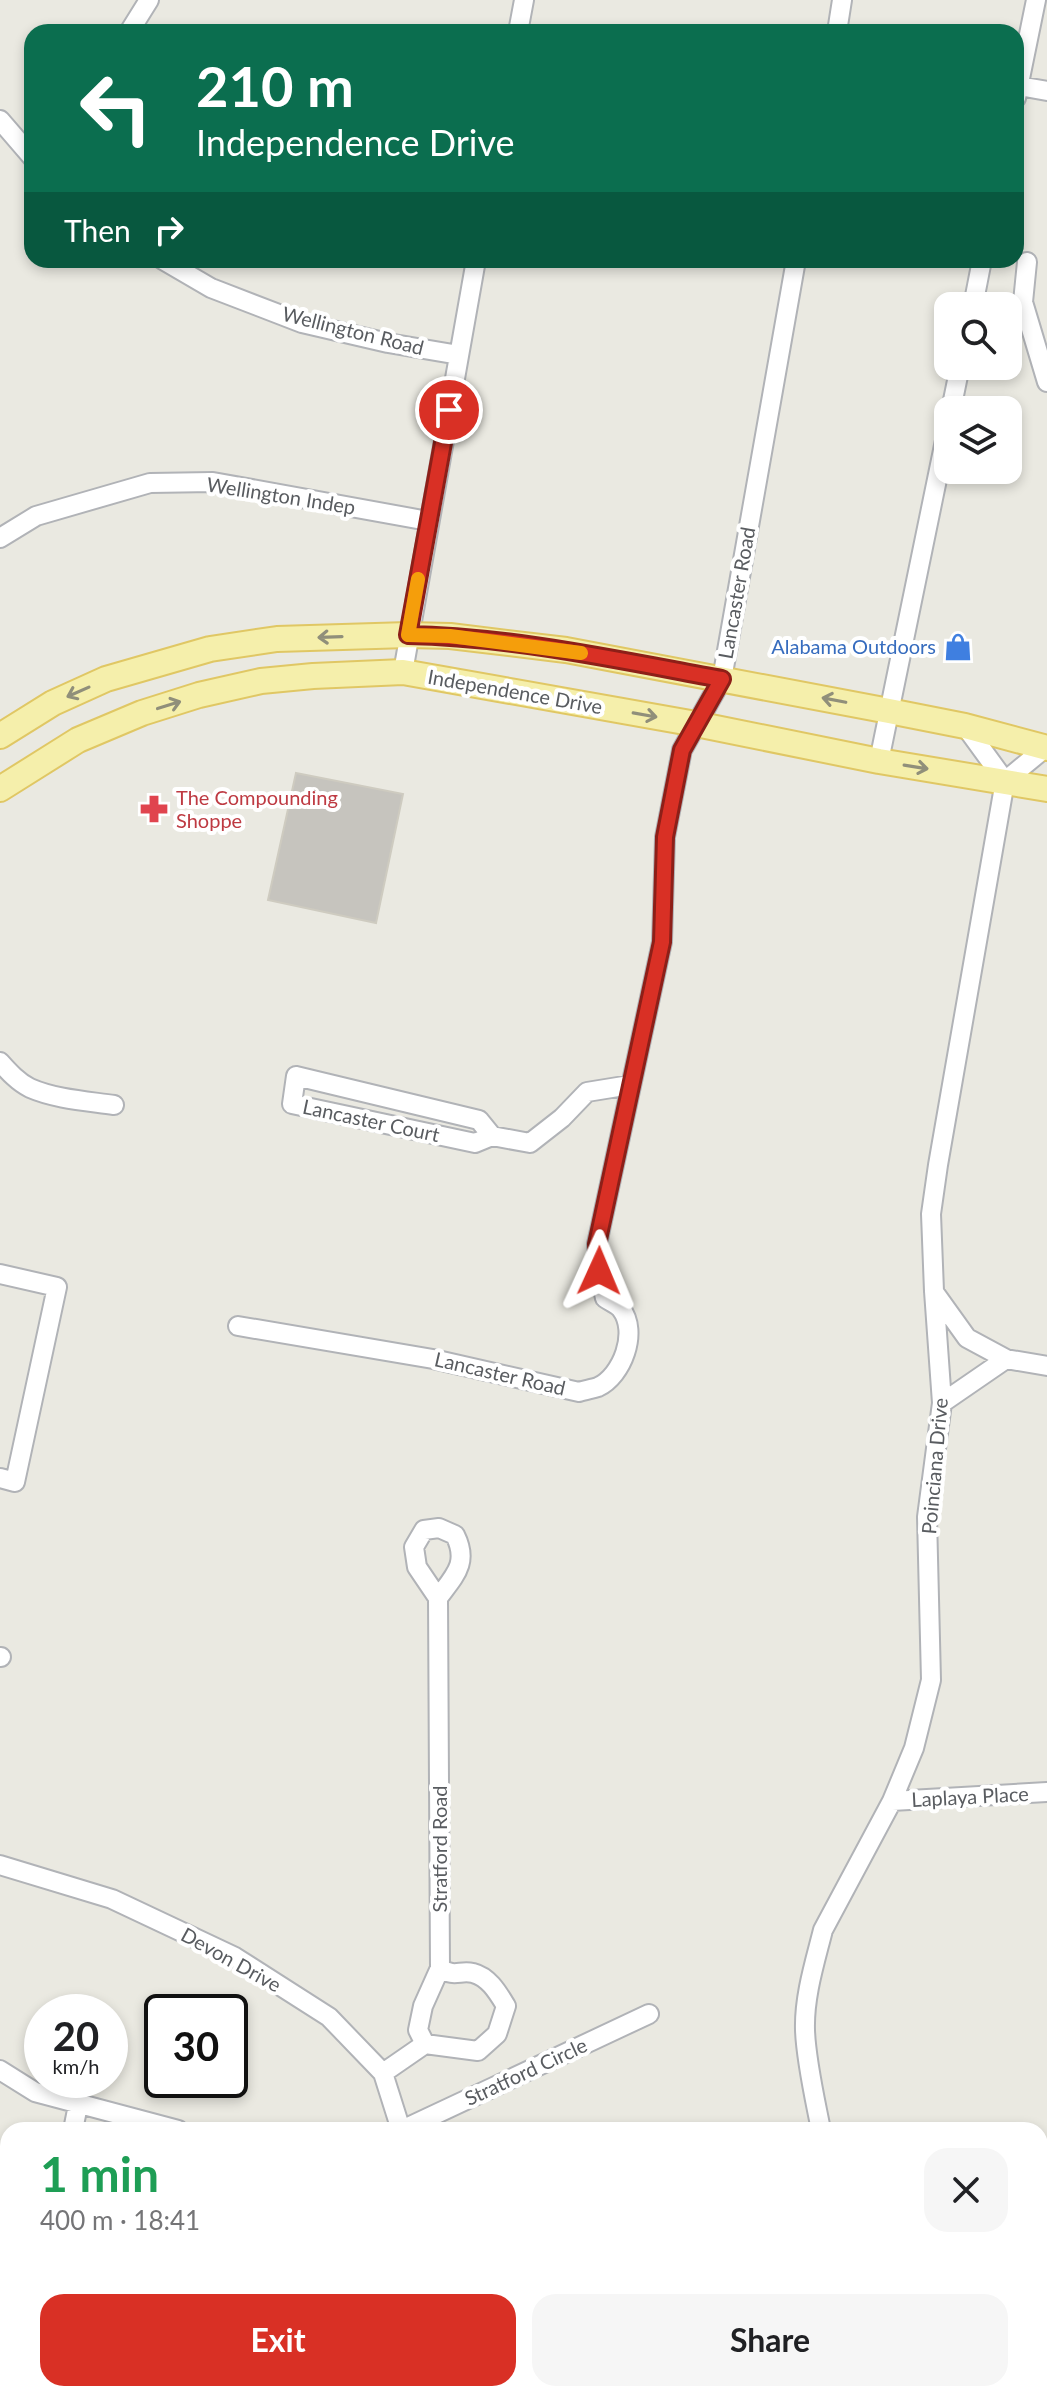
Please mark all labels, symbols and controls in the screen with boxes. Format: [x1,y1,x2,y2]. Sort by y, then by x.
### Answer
text: 210 m [196,52,354,119]
icon: left [64,56,168,160]
text: Independence Drive [196,120,515,164]
icon: right [147,208,191,252]
text: Then [64,212,131,248]
map controls [934,292,1022,484]
button: search [934,292,1022,380]
street label: Wellington Road [280,301,427,359]
pin [415,376,483,444]
icon: arrive [427,388,471,432]
button: layers [934,396,1022,484]
street label: Wellington Indep [205,471,357,519]
street label: Lancaster Road [713,525,759,661]
one-way arrow [317,630,344,645]
shop icon: Alabama Outdoors [943,632,973,662]
place label: Alabama Outdoors [771,634,936,658]
street label: Independence Drive [426,664,604,718]
one-way arrow [66,685,91,700]
one-way arrow [822,692,848,707]
one-way arrow [157,696,182,711]
one-way arrow [632,708,657,723]
one-way arrow [903,760,928,775]
place label: The Compounding Shoppe [176,785,338,832]
pharmacy icon: The Compounding Shoppe [139,794,169,824]
street label: Lancaster Court [301,1094,442,1146]
position arrow [557,1229,641,1313]
street label: Lancaster Road [432,1346,568,1400]
street label: Poinciana Drive [916,1397,952,1535]
street label: Laplaya Place [911,1781,1029,1811]
street label: Stratford Road [427,1786,451,1912]
street label: Devon Drive [177,1922,286,1996]
speed limit sign: 30 [144,1994,248,2098]
text: 20 [53,2012,99,2060]
street label: Stratford Circle [461,2032,591,2110]
text: km/h [53,2054,99,2078]
text: 1 min [40,2145,159,2202]
button: close [924,2148,1008,2232]
text: 400 m · 18:41 [40,2204,200,2236]
button: Exit [40,2294,516,2386]
button: Share [532,2294,1008,2386]

